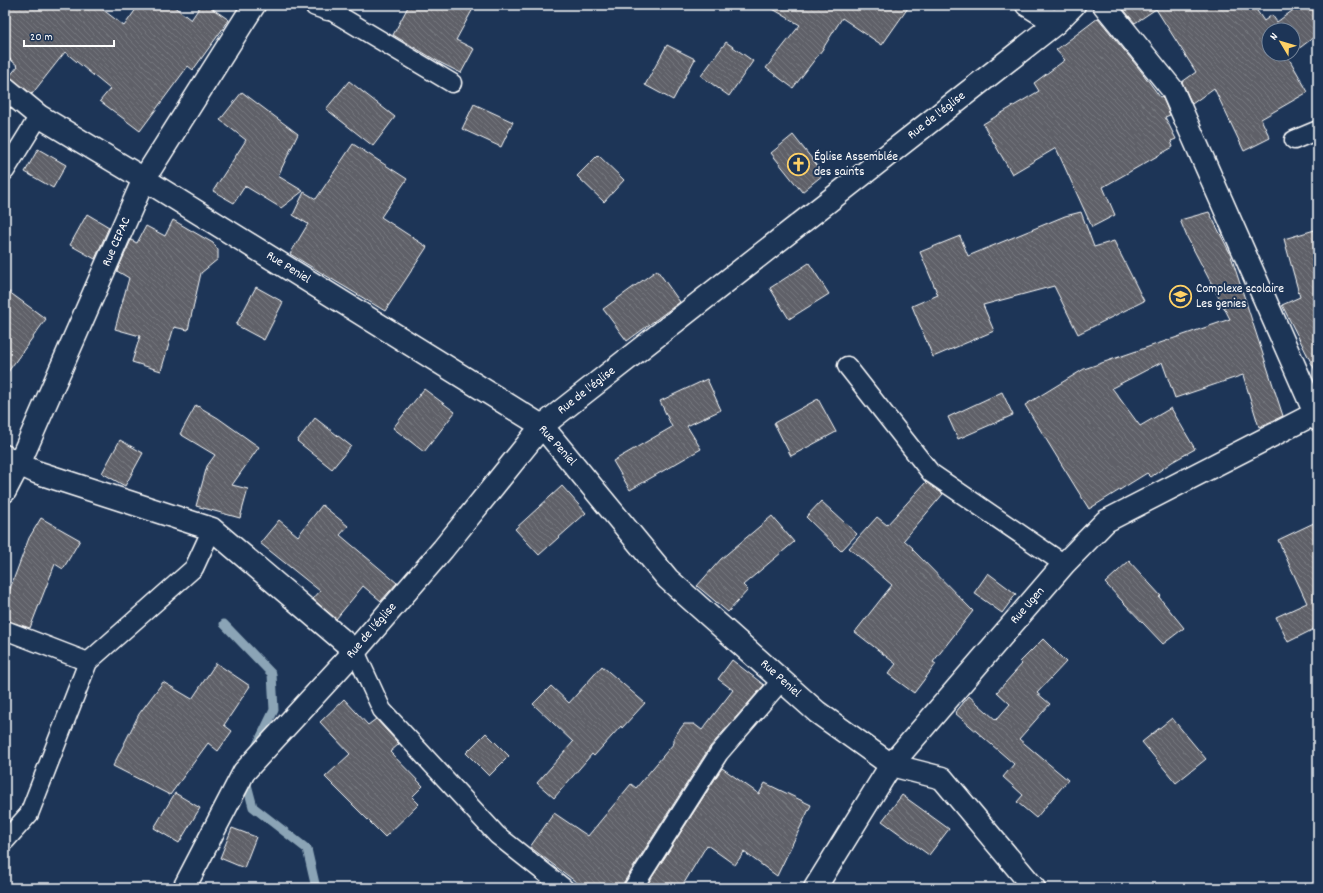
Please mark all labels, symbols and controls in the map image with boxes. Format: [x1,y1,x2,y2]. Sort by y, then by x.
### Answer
scale bar [24,22,114,48]
north arrow [1261,22,1301,62]
text: 20 m [30,29,53,46]
text: N [1267,30,1283,44]
street label: Rue de l'église [904,87,970,145]
place label: Église Assemblée des saints [814,148,898,182]
church icon: Église Assemblée des saints [785,151,811,177]
street label: Rue CEPAC [98,214,137,270]
street label: Rue Peniel [262,247,314,289]
place label: Complexe scolaire Les genies [1196,280,1284,314]
school or university icon: Complexe scolaire Les genies [1168,283,1194,309]
street label: Rue de l'église [554,362,620,420]
street label: Rue Peniel [533,421,581,471]
street label: Rue Ugen [1006,583,1050,629]
street label: Rue de l'église [342,599,402,663]
street label: Rue Peniel [755,655,805,703]

